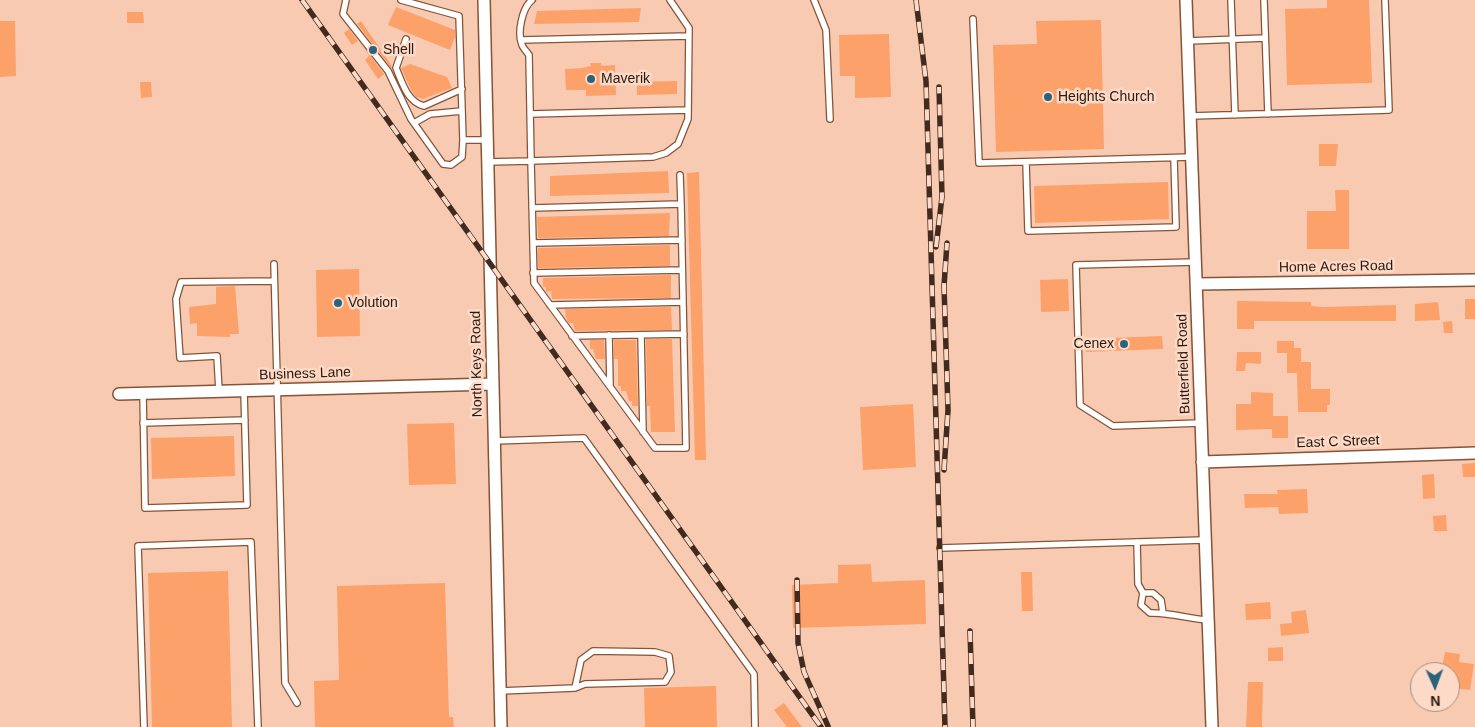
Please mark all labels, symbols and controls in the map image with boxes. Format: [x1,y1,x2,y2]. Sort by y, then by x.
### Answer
place label: Shell [383,42,414,58]
marker: Shell [367,44,379,56]
place label: Maverik [601,71,650,87]
marker: Maverik [585,73,597,85]
place label: Heights Church [1058,89,1154,105]
marker: Heights Church [1042,91,1054,103]
street label: Home Acres Road [1279,258,1393,276]
place label: Volution [348,295,398,311]
marker: Volution [332,297,344,309]
street label: North Keys Road [468,311,486,417]
street label: Butterfield Road [1174,314,1194,414]
place label: Cenex [1074,336,1114,352]
marker: Cenex [1118,338,1130,350]
street label: Business Lane [259,364,351,384]
street label: East C Street [1296,432,1380,452]
north arrow [1410,662,1460,712]
text: N [1430,693,1441,709]

